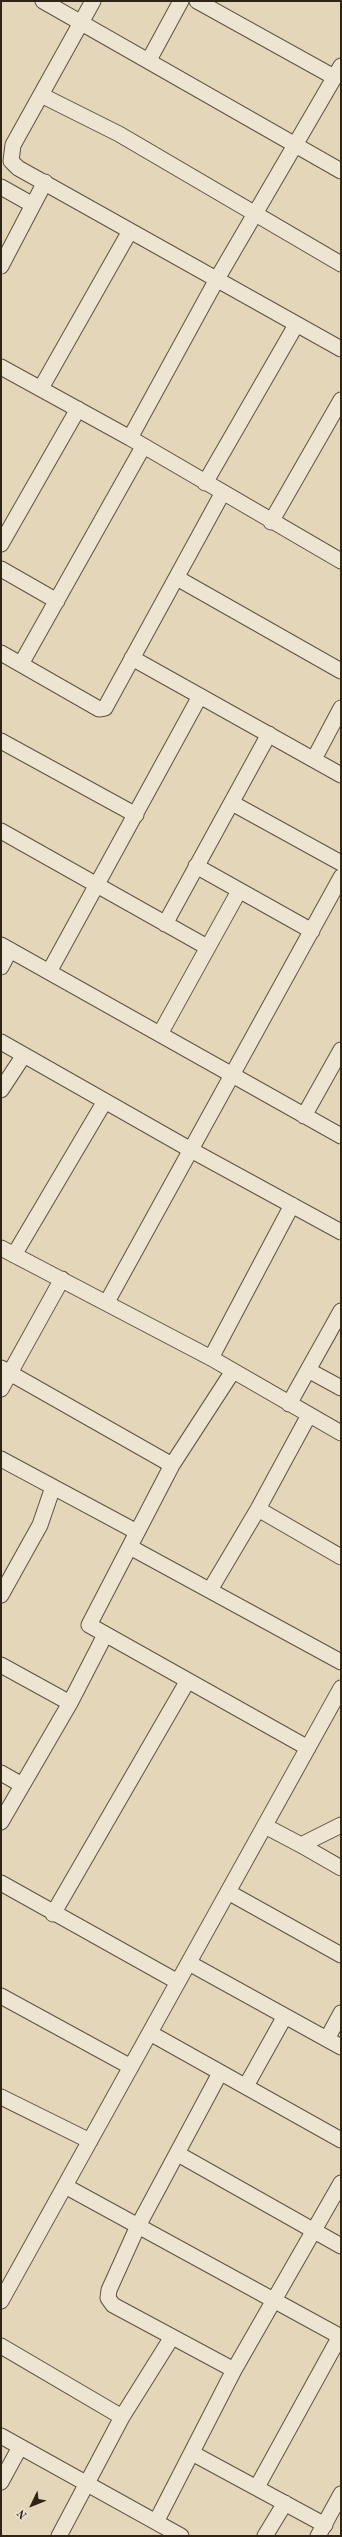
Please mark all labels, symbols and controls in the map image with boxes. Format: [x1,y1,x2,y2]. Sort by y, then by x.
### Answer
north arrow [12,2485,52,2525]
text: N [16,2507,30,2520]

